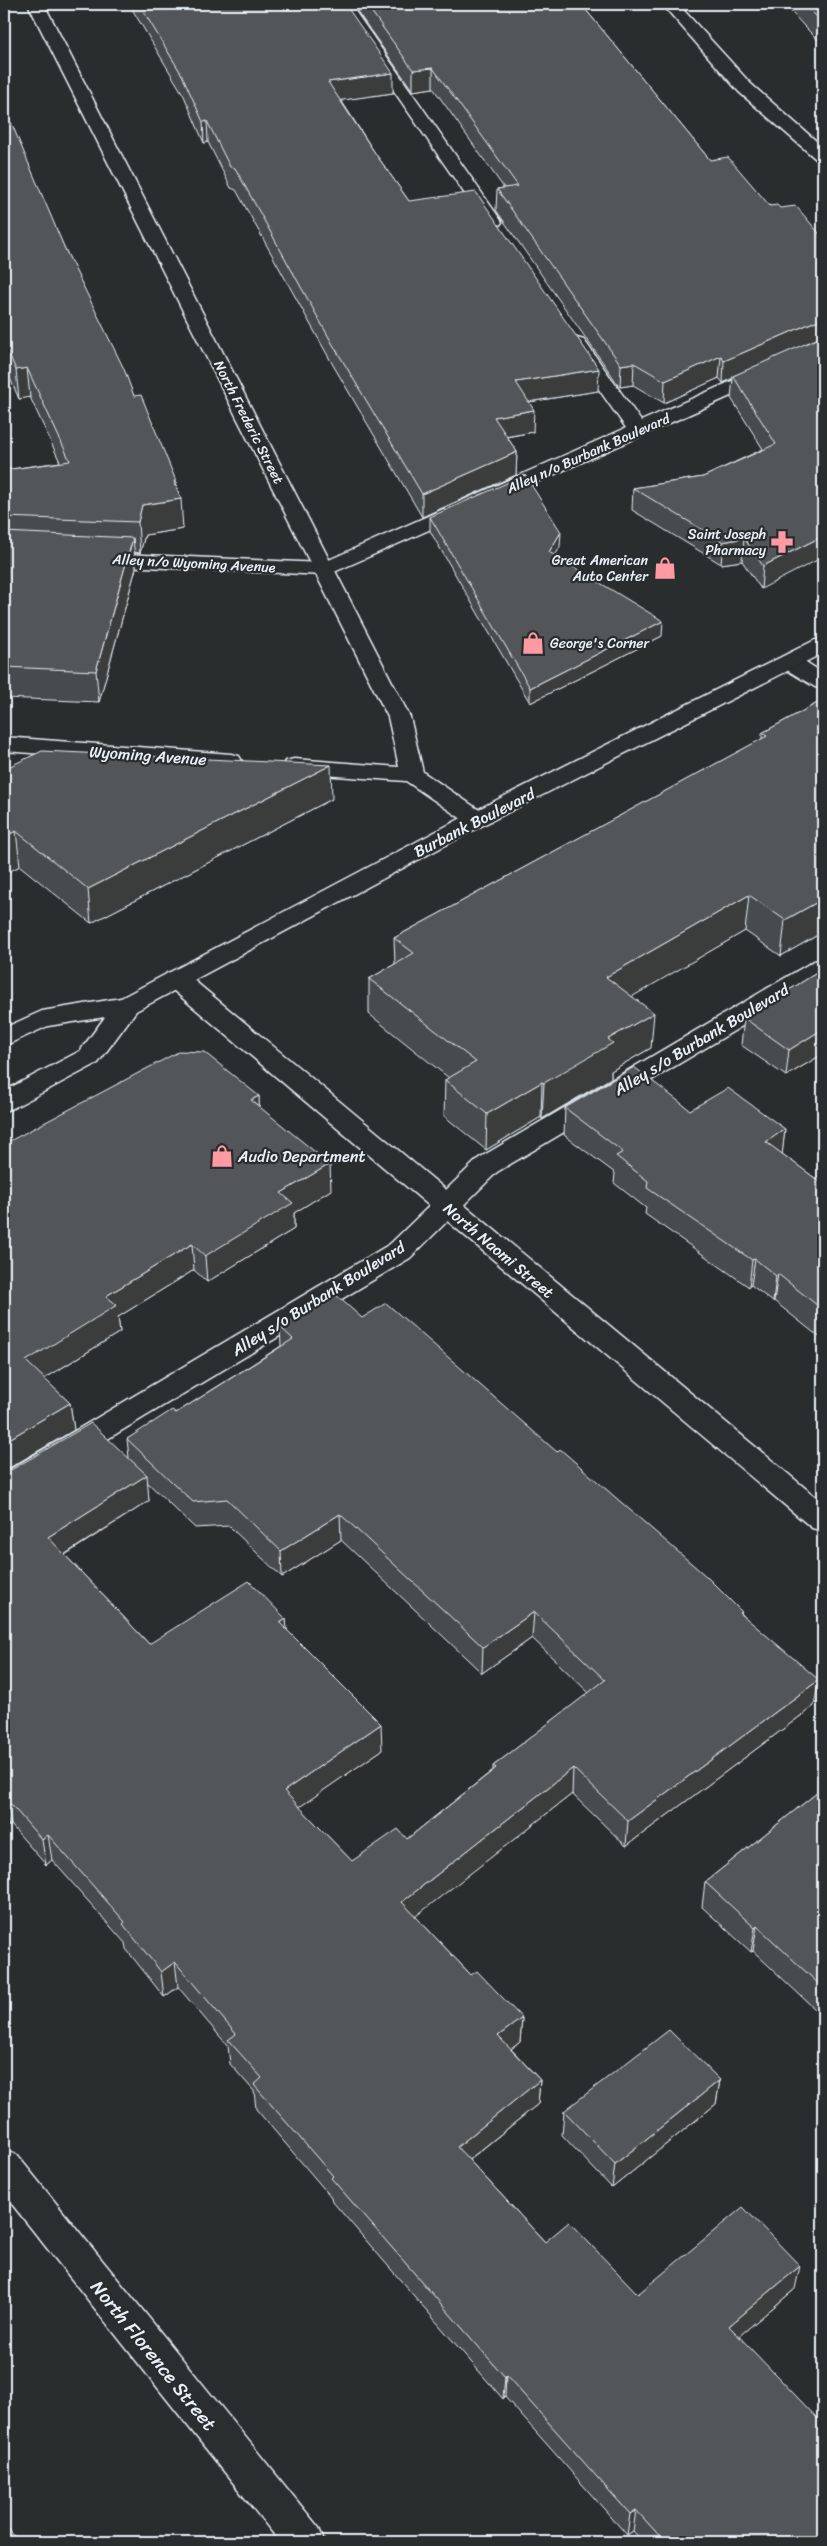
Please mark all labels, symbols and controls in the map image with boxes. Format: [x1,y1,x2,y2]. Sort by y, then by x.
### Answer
street label: North Frederic Street [207,356,291,489]
street label: Alley n/o Burbank Boulevard [502,405,675,501]
place label: Saint Joseph Pharmacy [688,522,767,563]
pharmacy icon: Saint Joseph Pharmacy [769,529,795,555]
street label: Alley n/o Wyoming Avenue [111,547,276,580]
place label: Great American Auto Center [552,548,649,589]
shop icon: Great American Auto Center [652,555,678,581]
shop icon: George's Corner [520,630,546,656]
place label: George's Corner [550,631,651,656]
street label: Wyoming Avenue [88,737,208,774]
street label: Burbank Boulevard [408,779,541,866]
street label: Alley s/o Burbank Boulevard [607,975,796,1104]
place label: Audio Department [237,1142,366,1171]
shop icon: Audio Department [209,1143,235,1169]
street label: North Naomi Street [436,1195,561,1306]
street label: Alley s/o Burbank Boulevard [225,1232,412,1364]
street label: North Florence Street [82,2272,225,2438]

